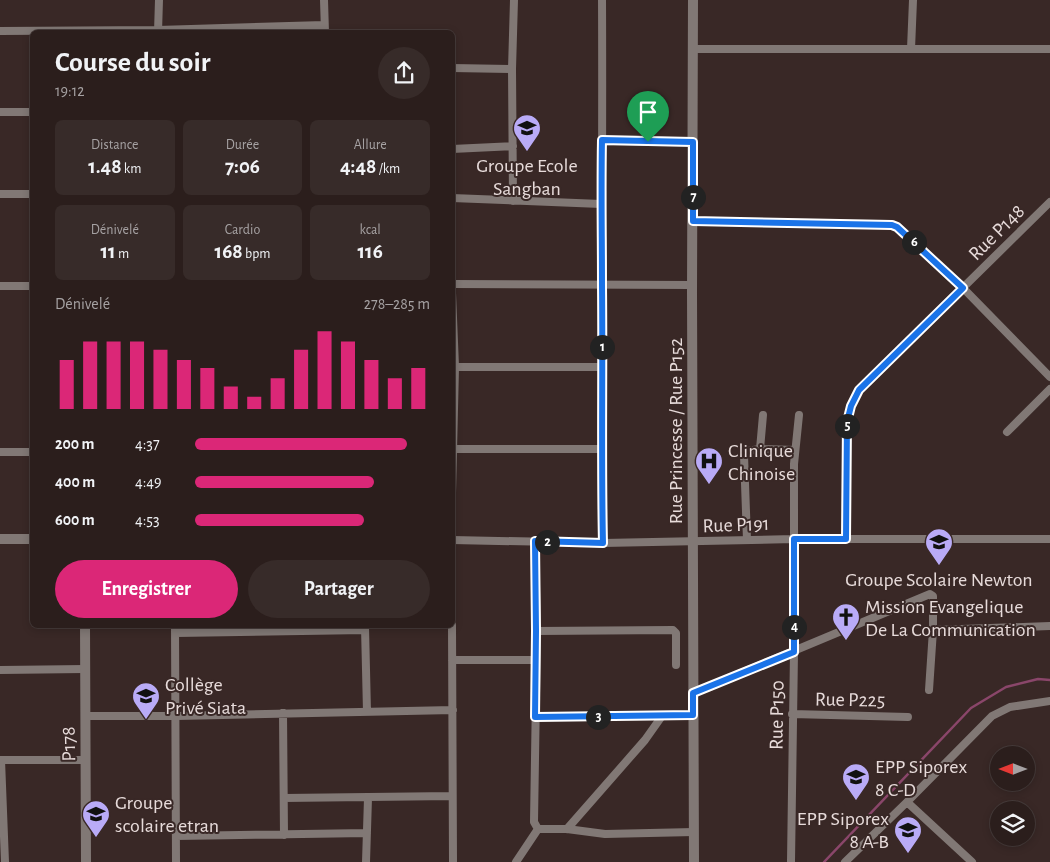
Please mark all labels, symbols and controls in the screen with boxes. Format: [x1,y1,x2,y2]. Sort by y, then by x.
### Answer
button: share [378,47,430,99]
text: Course du soir [55,49,210,77]
text: 19:12 [55,83,84,99]
pin [627,91,669,142]
icon: arrive [634,98,662,126]
school or university icon: Groupe Ecole Sangban [512,113,542,152]
text: Distance [91,138,139,152]
text: Durée [226,138,259,152]
text: Allure [354,138,387,152]
text: 1.48 [88,156,122,177]
text: 7:06 [225,156,260,177]
text: 4:48 [340,156,376,177]
place label: Groupe Ecole Sangban [476,156,578,199]
text: km [122,162,141,176]
text: /km [376,162,400,176]
pin: 7 [680,184,706,210]
text: 7 [690,190,697,204]
street label: Rue P148 [965,201,1028,264]
text: Dénivelé [91,223,139,237]
text: Cardio [225,223,260,237]
text: kcal [359,223,381,237]
pin: 6 [902,230,926,254]
text: 6 [911,235,918,249]
text: 11 [101,241,116,262]
text: 168 [215,241,243,262]
text: 116 [358,241,383,262]
text: m [116,247,129,261]
text: bpm [243,247,270,261]
text: Dénivelé [55,296,110,312]
text: 278–285 m [364,296,430,312]
pin: 1 [590,334,614,360]
street label: Rue Princesse / Rue P152 [666,338,686,524]
text: 1 [600,340,605,354]
pin: 5 [834,414,860,438]
text: 5 [844,419,851,433]
text: 200 m [55,436,95,452]
text: 4:37 [135,436,160,452]
place label: Clinique Chinoise [728,441,795,484]
hospital icon: Clinique Chinoise [694,446,724,485]
text: 400 m [55,474,95,490]
text: 4:49 [135,474,162,490]
text: 600 m [55,512,95,528]
text: 4:53 [135,512,160,528]
street label: Rue P191 [702,514,770,536]
school or university icon: Groupe Scolaire Newton [924,527,954,566]
pin: 2 [534,530,560,554]
text: 2 [544,535,551,549]
button: Enregistrer [55,560,238,618]
button: Partager [248,560,430,618]
place label: Groupe Scolaire Newton [845,570,1033,590]
place label: Mission Evangelique De La Communication [865,597,1036,640]
church icon: Mission Evangelique De La Communication [831,602,861,641]
pin: 4 [782,614,806,640]
text: 4 [791,620,798,634]
place label: Collège Privé Siata [165,675,246,718]
street label: Rue P150 [766,680,788,750]
school or university icon: Collège Privé Siata [131,681,161,720]
street label: Rue P225 [815,689,885,711]
pin: 3 [586,704,610,730]
text: 3 [595,710,602,724]
street label: P178 [59,726,79,762]
north arrow [990,746,1035,791]
map controls [990,746,1035,846]
place label: EPP Siporex 8 C-D [875,757,967,800]
school or university icon: EPP Siporex 8 C-D [841,762,871,801]
place label: Groupe scolaire etran [115,793,219,836]
school or university icon: Groupe scolaire etran [81,799,111,838]
button: layers [990,801,1035,846]
place label: EPP Siporex 8 A-B [797,809,889,852]
school or university icon: EPP Siporex 8 A-B [893,815,923,854]

